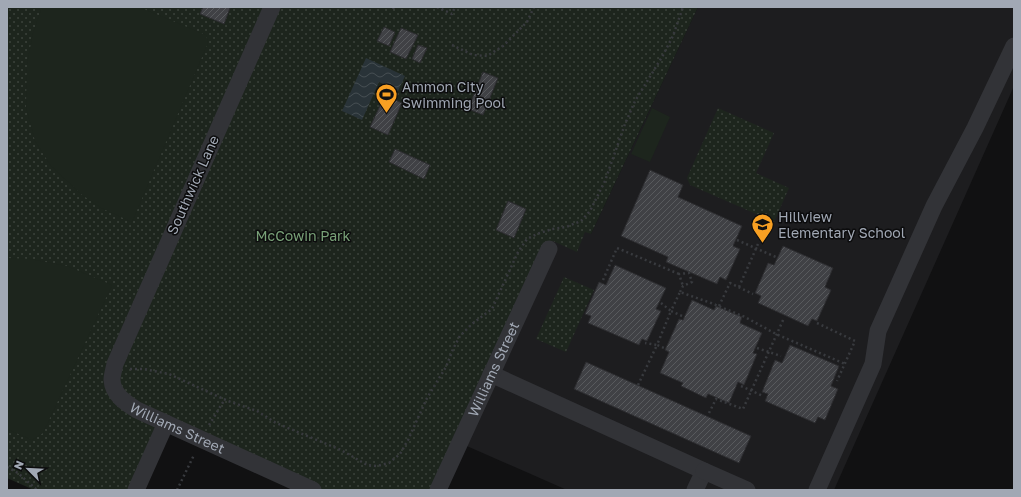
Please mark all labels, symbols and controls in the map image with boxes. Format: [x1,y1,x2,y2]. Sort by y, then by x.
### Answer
place label: Ammon City Swimming Pool [402,78,505,111]
sports icon: Ammon City Swimming Pool [373,82,399,115]
street label: Southwick Lane [163,133,222,237]
place label: Hillview Elementary School [778,208,905,241]
school or university icon: Hillview Elementary School [749,212,775,245]
park label: McCowin Park [256,227,351,244]
street label: Williams Street [464,319,522,419]
street label: Williams Street [127,399,228,457]
north arrow [8,449,48,489]
text: N [11,458,26,471]

